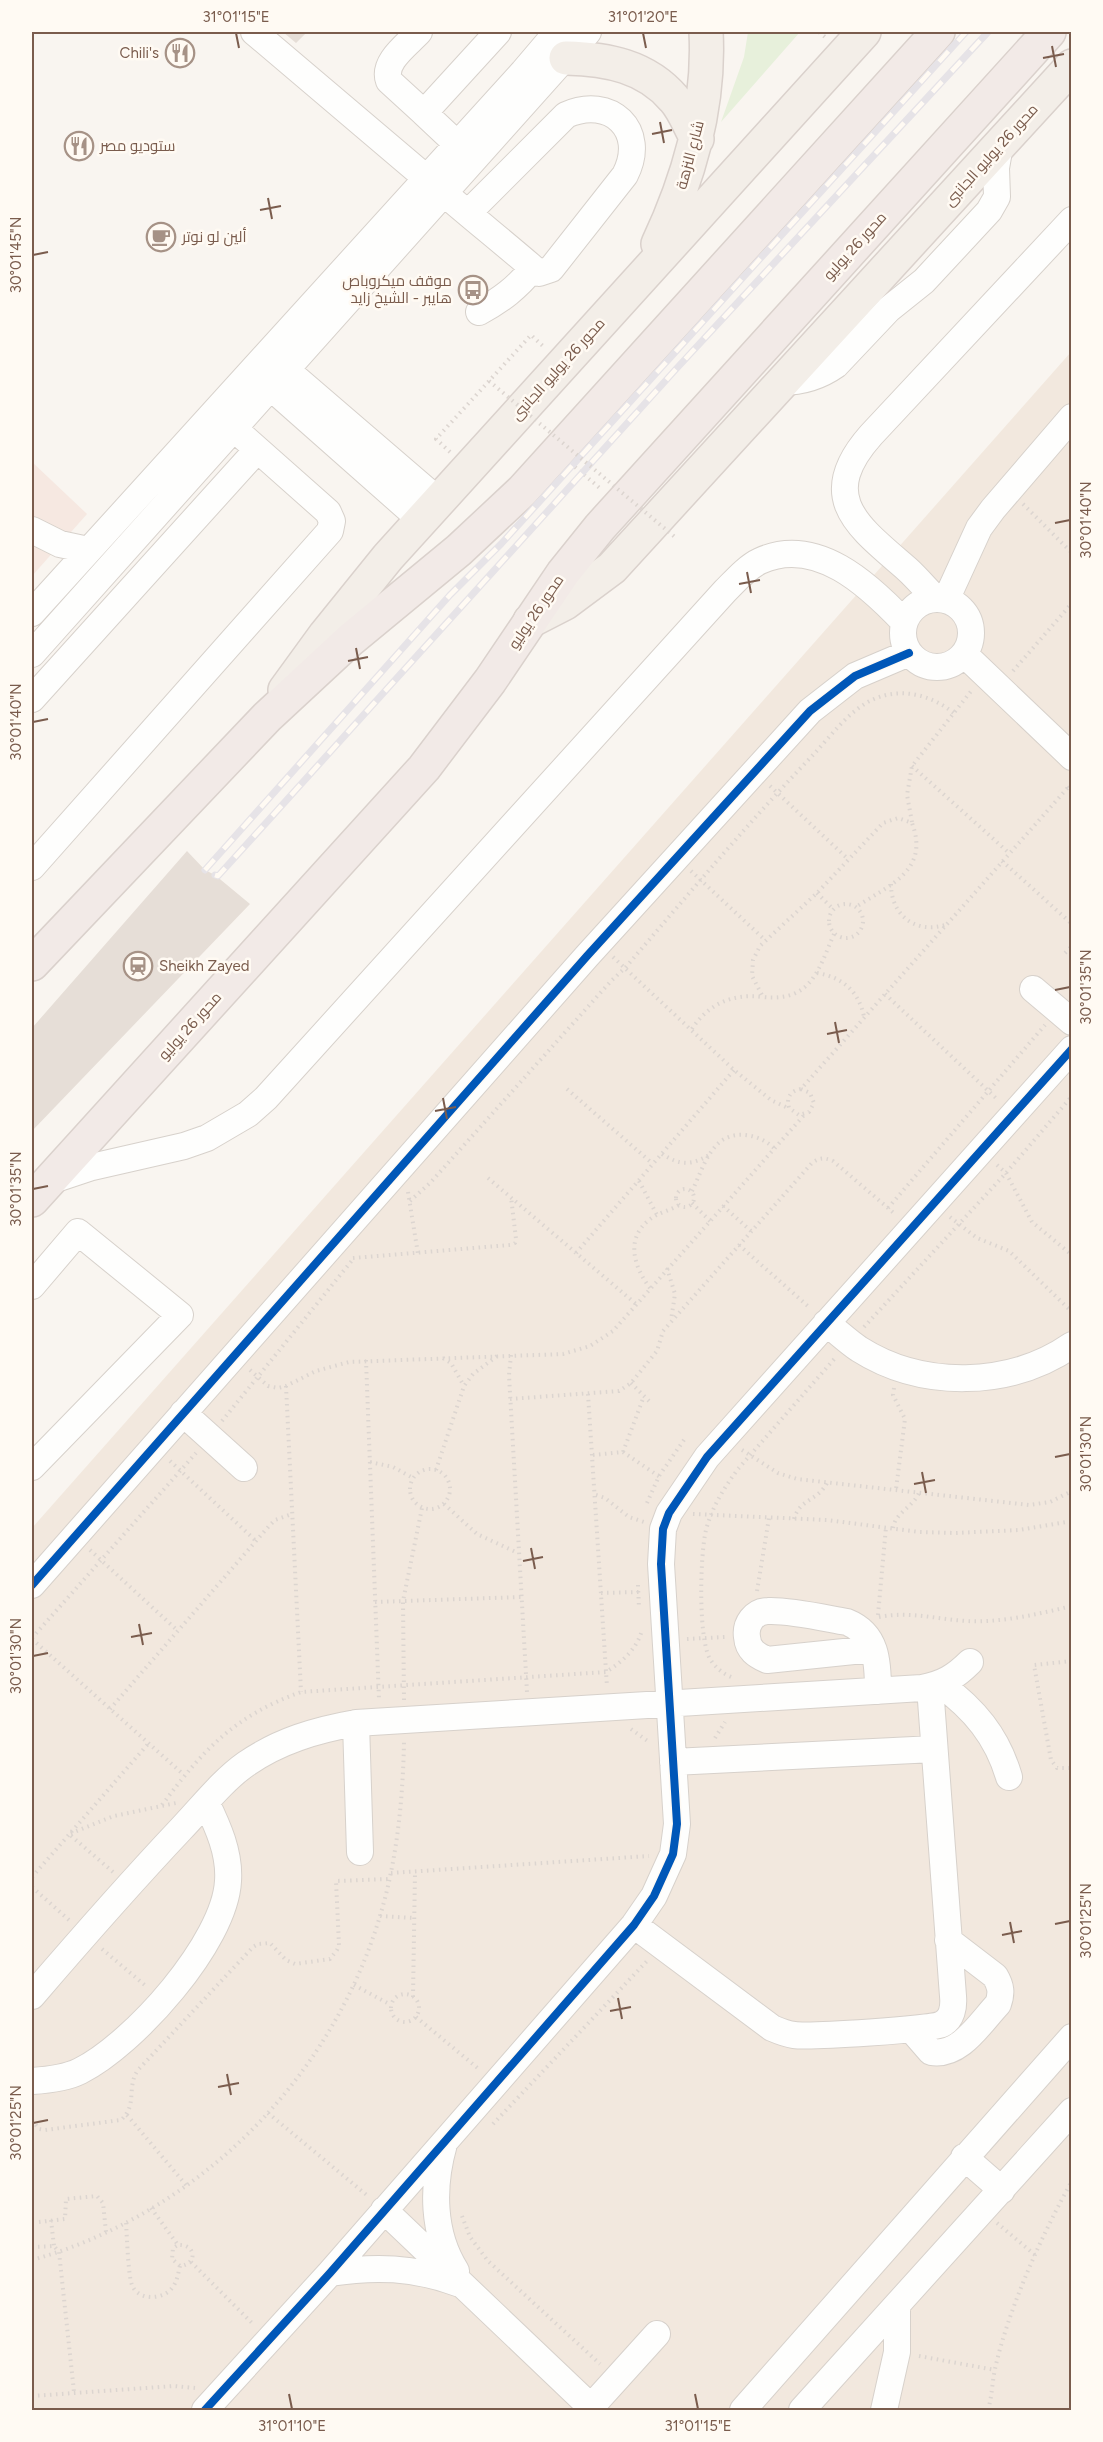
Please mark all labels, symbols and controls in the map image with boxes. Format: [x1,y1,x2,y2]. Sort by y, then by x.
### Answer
text: 31°01'15"E [202,8,270,26]
text: 31°01'20"E [608,8,678,26]
restaurant icon: Chili's [164,37,196,69]
place label: Chili's [120,44,159,62]
street label: محور 26 يوليو الجانبى [940,100,1042,211]
street label: شارع النزهة [672,119,710,192]
restaurant icon: ستوديو مصر [63,130,95,162]
place label: ستوديو مصر [99,137,176,155]
street label: محور 26 يوليو [820,208,890,284]
text: 30°01'45"N [7,217,25,293]
cafe icon: ألين لو نوتر [145,221,177,253]
place label: ألين لو نوتر [181,227,246,247]
place label: موقف ميكروباص هايبر - الشيخ زايد [342,272,452,309]
bus stop icon: موقف ميكروباص هايبر - الشيخ زايد [457,274,489,306]
street label: محور 26 يوليو الجانبى [507,314,609,425]
text: 30°01'40"N [1077,481,1095,559]
street label: محور 26 يوليو [505,572,567,652]
text: 30°01'40"N [7,683,25,761]
text: 30°01'35"N [1077,949,1095,1025]
station icon: Sheikh Zayed [122,950,154,982]
place label: Sheikh Zayed [159,957,249,975]
street label: محور 26 يوليو [155,988,225,1064]
text: 30°01'35"N [7,1151,25,1227]
text: 30°01'30"N [1077,1416,1095,1492]
text: 30°01'30"N [7,1618,25,1694]
text: 30°01'25"N [1077,1883,1095,1959]
text: 30°01'25"N [7,2085,25,2161]
text: 31°01'10"E [258,2417,326,2435]
text: 31°01'15"E [664,2417,732,2435]

